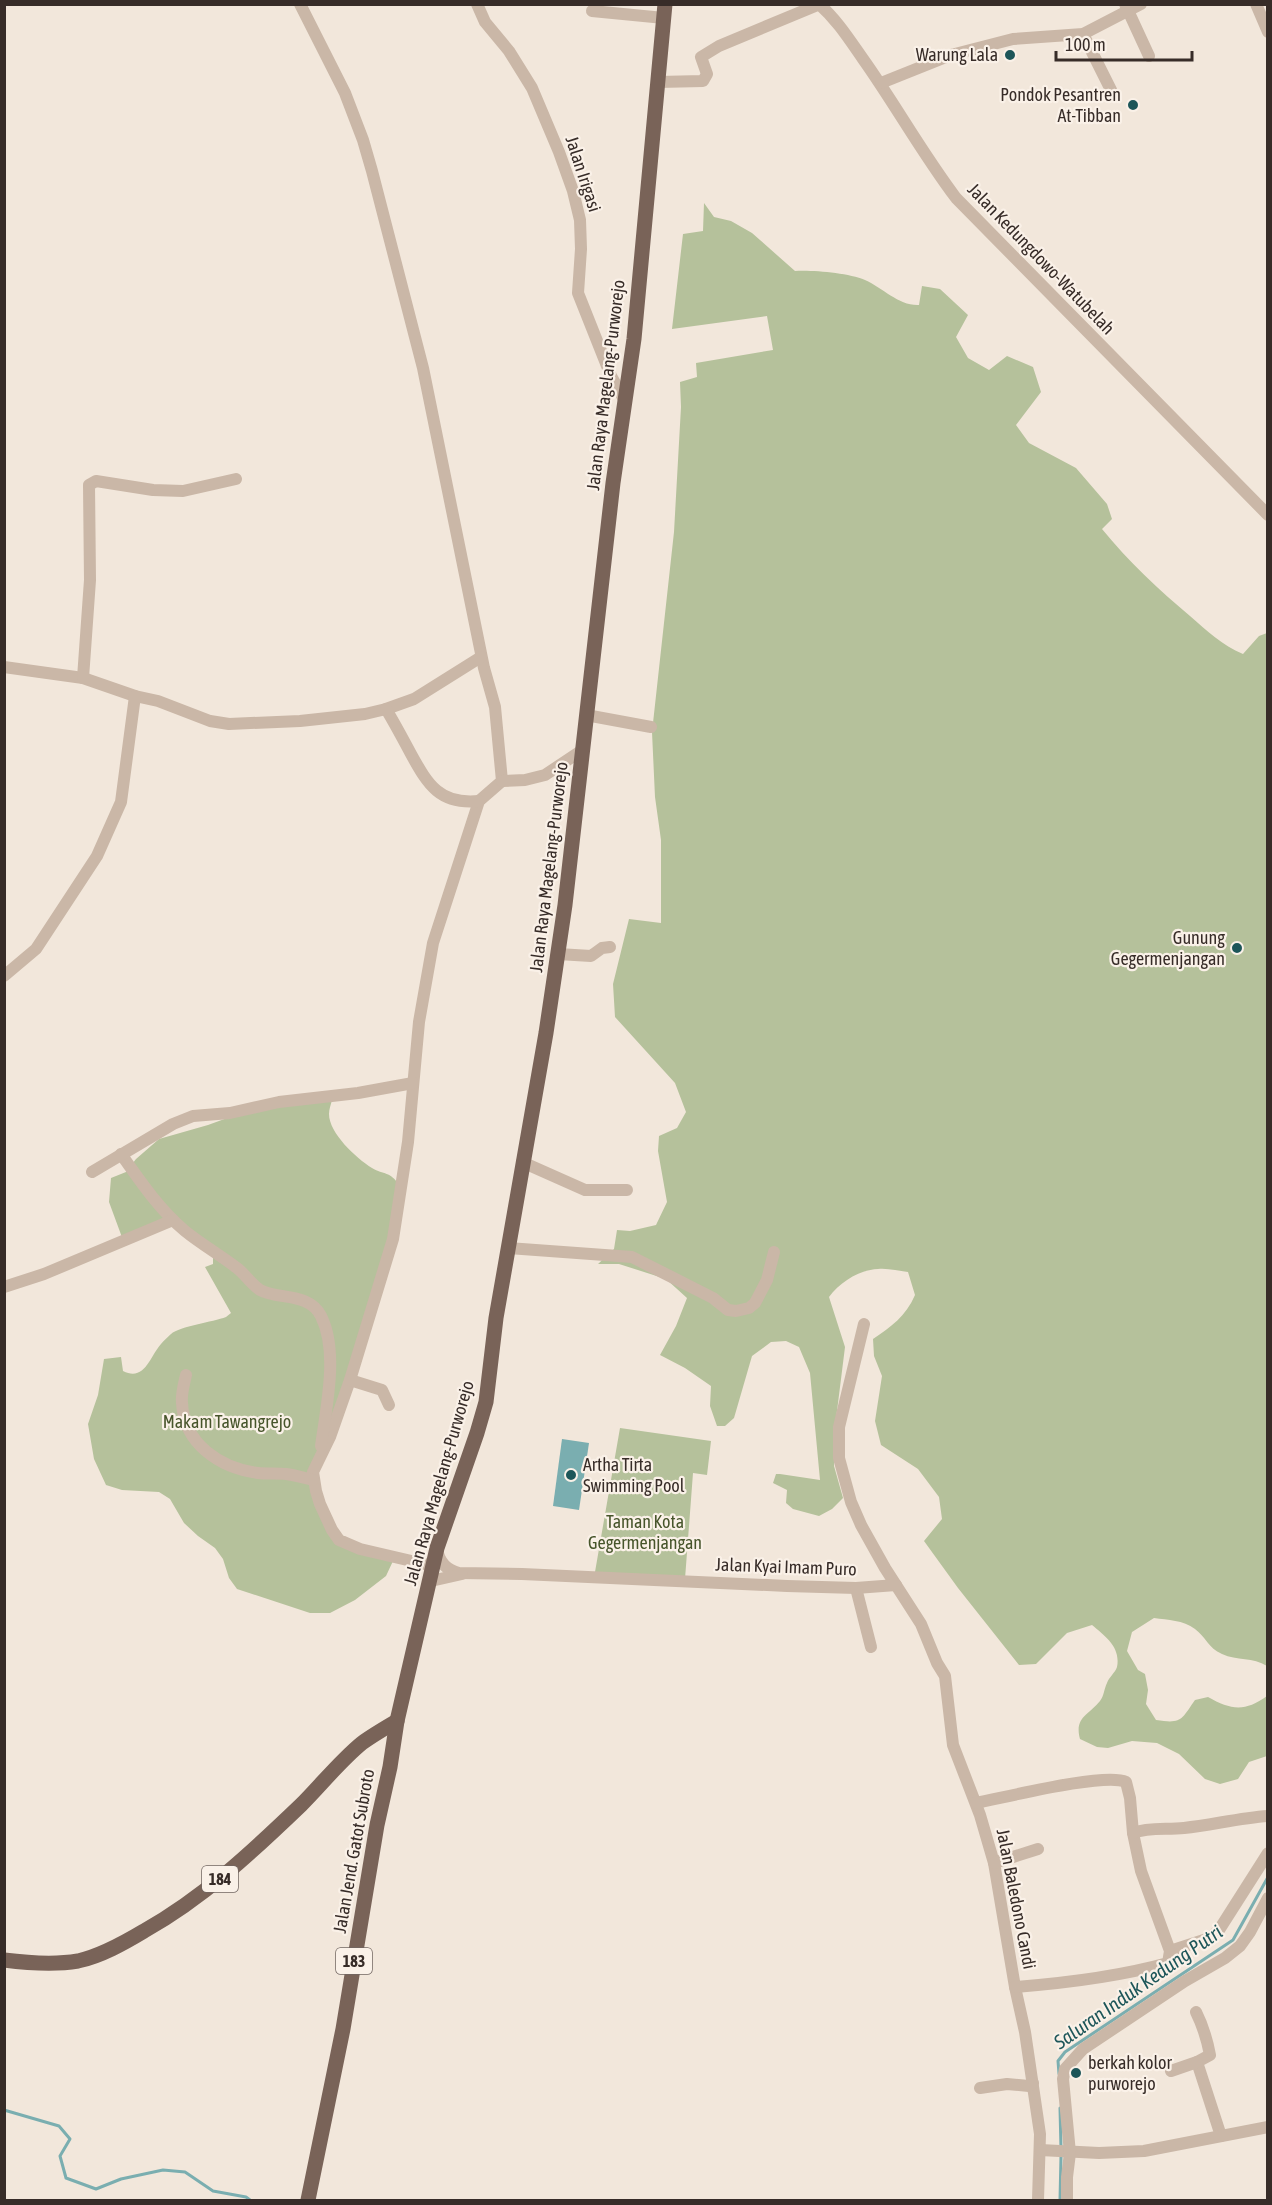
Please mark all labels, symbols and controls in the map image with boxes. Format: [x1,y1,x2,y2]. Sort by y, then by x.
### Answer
scale bar [1056,24,1192,62]
text: 100 m [1065,34,1106,55]
place label: Warung Lala [916,44,998,65]
marker: Warung Lala [1003,48,1017,62]
place label: Pondok Pesantren At-Tibban [1000,84,1121,126]
marker: Pondok Pesantren At-Tibban [1126,98,1140,112]
street label: Jalan Irigasi [561,133,606,215]
street label: Jalan Kedungdowo-Watubelah [964,179,1119,339]
street label: Jalan Raya Magelang-Purworejo [582,278,629,491]
street label: Jalan Raya Magelang-Purworejo [525,760,572,973]
place label: Gunung Gegermenjangan [1111,927,1225,969]
marker: Gunung Gegermenjangan [1230,941,1244,955]
street label: Jalan Raya Magelang-Purworejo [399,1378,478,1588]
park label: Makam Tawangrejo [163,1411,291,1432]
place label: Artha Tirta Swimming Pool [583,1454,685,1496]
marker: Artha Tirta Swimming Pool [564,1468,578,1482]
park label: Taman Kota Gegermenjangan [588,1511,702,1553]
street label: Jalan Kyai Imam Puro [715,1554,857,1579]
street label: Jalan Jend. Gatot Subroto [329,1767,378,1935]
street label: Jalan Baledono Candi [993,1827,1040,1971]
road number: 184 [202,1866,238,1892]
water label: Saluran Induk Kedung Putri [1048,1920,1227,2054]
road number: 183 [336,1948,372,1974]
place label: berkah kolor purworejo [1088,2052,1173,2094]
marker: berkah kolor purworejo [1069,2066,1083,2080]

